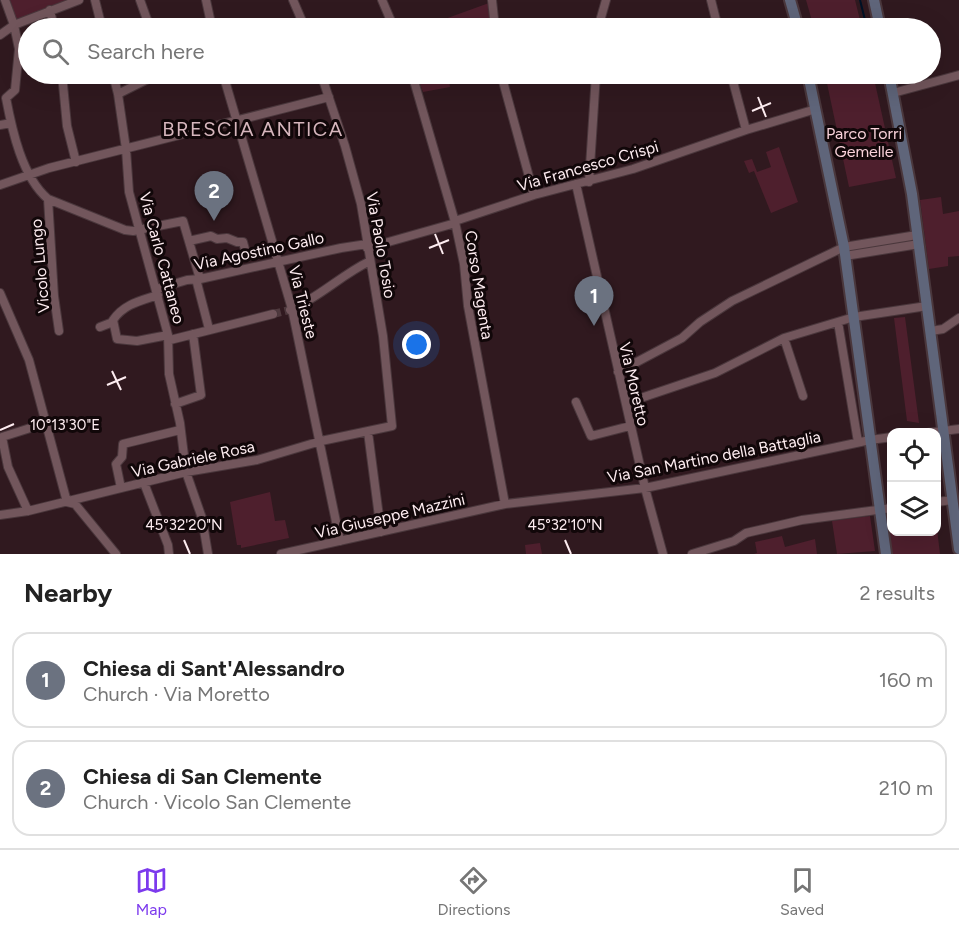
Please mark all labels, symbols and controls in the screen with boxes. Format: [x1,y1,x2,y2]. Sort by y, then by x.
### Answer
search box [18,18,941,84]
icon: search [39,35,72,68]
text: Search here [87,38,205,65]
district label: BRESCIA ANTICA [162,117,344,141]
park label: Parco Torri Gemelle [826,124,902,161]
street label: Via Francesco Crispi [515,137,661,195]
pin: 2 [194,172,234,221]
street label: Via Carlo Cattaneo [135,190,189,326]
street label: Via Paolo Tosio [362,190,400,300]
street label: Vicolo Lungo [26,218,54,314]
street label: Via Agostino Gallo [192,228,326,274]
street label: Corso Magenta [461,229,497,341]
street label: Via Trieste [285,263,321,341]
pin: 1 [574,276,614,326]
your location [402,330,431,359]
street label: Via Moretto [615,340,653,428]
text: 10°13'30"E [30,416,100,434]
street label: Via San Martino della Battaglia [606,427,822,487]
map controls [887,428,941,536]
button: locate [887,428,941,482]
street label: Via Gabriele Rosa [130,437,256,481]
button: layers [887,482,941,536]
street label: Via Giuseppe Mazzini [313,490,467,542]
text: 45°32'20"N [145,516,223,534]
text: 45°32'10"N [527,516,603,534]
text: Nearby [24,577,112,609]
text: 2 results [859,581,935,605]
text: Chiesa di Sant'Alessandro [83,655,345,682]
text: 1 [41,668,50,692]
text: 160 m [879,668,933,692]
text: Church · Via Moretto [83,682,270,706]
text: Chiesa di San Clemente [83,763,322,790]
text: 2 [40,776,51,800]
text: 210 m [879,776,933,800]
text: Church · Vicolo San Clemente [83,790,351,814]
tab: Map [135,864,168,919]
tab: Directions [437,864,510,919]
tab: Saved [780,864,824,919]

